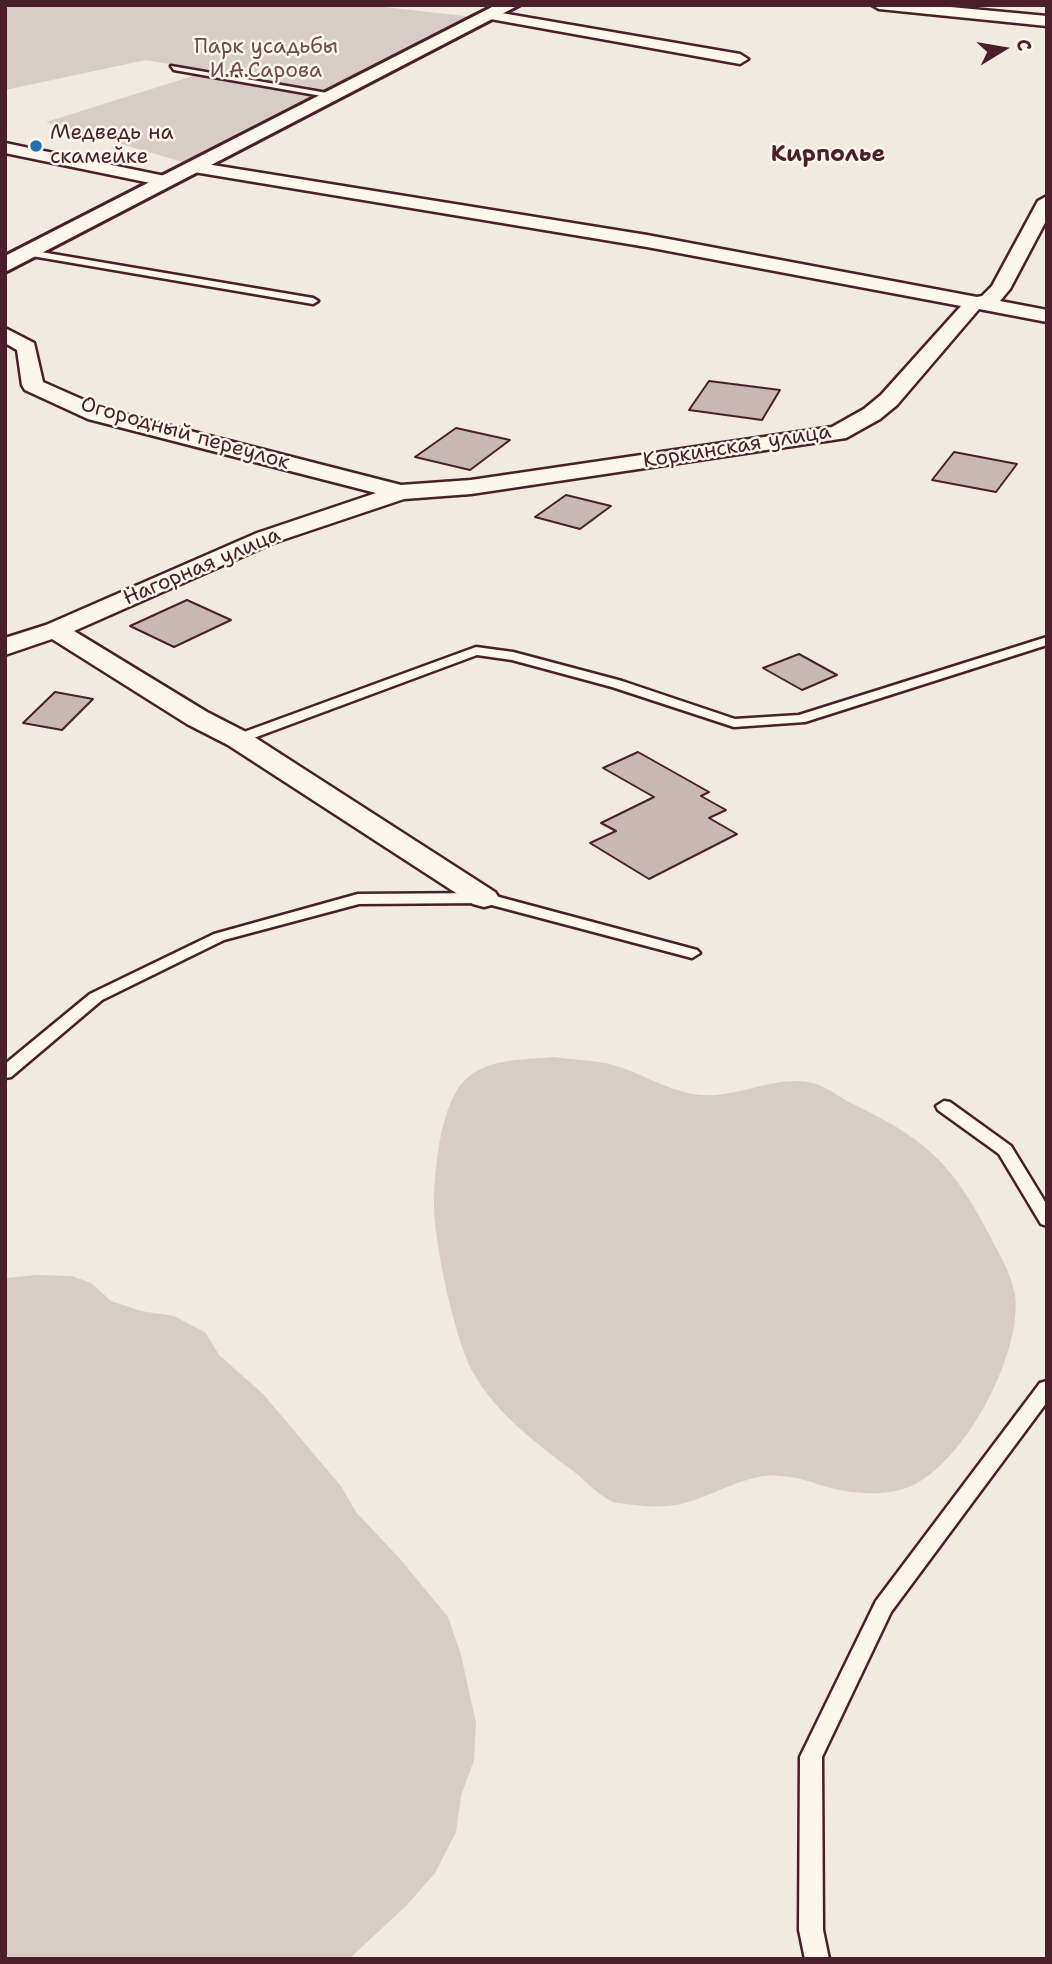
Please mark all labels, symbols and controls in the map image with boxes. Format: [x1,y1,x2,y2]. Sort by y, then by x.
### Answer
north arrow [968,14,1038,84]
park label: Парк усадьбы И.А.Сарова [194,35,338,85]
text: С [1011,37,1037,53]
place label: Медведь на скамейке [50,121,173,171]
marker: Медведь на скамейке [28,138,44,154]
district label: Кирполье [771,141,885,169]
street label: Огородный переулок [78,392,292,476]
street label: Коркинская улица [641,420,833,474]
street label: Нагорная улица [120,523,284,611]

